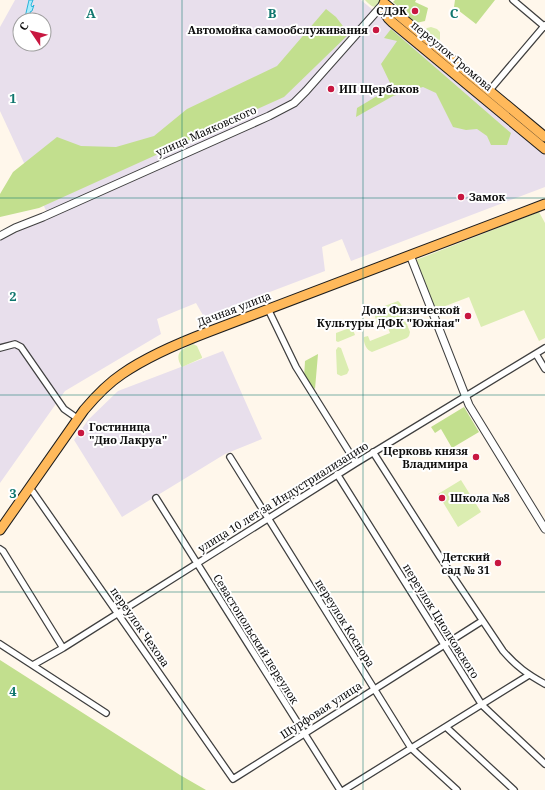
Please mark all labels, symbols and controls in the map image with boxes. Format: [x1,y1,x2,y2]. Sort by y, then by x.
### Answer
place label: СДЭК [376,3,408,18]
text: A [86,4,96,22]
text: B [268,4,277,22]
text: C [450,4,459,22]
marker: СДЭК [410,6,420,16]
north arrow [12,12,52,52]
street label: переулок Громова [408,17,496,94]
text: С [15,19,32,33]
place label: Автомойка самообслуживания [188,22,368,37]
marker: Автомойка самообслуживания [371,25,381,35]
place label: ИП Щербаков [339,81,419,96]
marker: ИП Щербаков [326,84,336,94]
text: 1 [9,89,17,107]
street label: улица Маяковского [153,102,258,160]
place label: Замок [469,189,505,204]
marker: Замок [456,192,466,202]
text: 2 [9,287,17,305]
street label: Дачная улица [195,288,273,330]
place label: Дом Физической Культуры ДФК "Южная" [317,302,461,330]
marker: Дом Физической Культуры ДФК "Южная" [463,311,473,321]
place label: Гостиница "Дио Лакруа" [89,419,167,447]
marker: Гостиница "Дио Лакруа" [76,428,86,438]
street label: улица 10 лет за Индустриализацию [195,438,371,555]
place label: Церковь князя Владимира [383,443,468,471]
marker: Церковь князя Владимира [471,452,481,462]
text: 3 [9,484,17,502]
place label: Школа №8 [450,490,510,505]
marker: Школа №8 [437,493,447,503]
place label: Детский сад № 31 [441,549,491,577]
marker: Детский сад № 31 [493,558,503,568]
street label: переулок Циолковского [400,560,483,681]
street label: Севастопольский переулок [210,571,303,707]
street label: переулок Косиора [312,576,379,670]
street label: переулок Чехова [107,584,174,670]
street label: Шурфовая улица [277,677,365,742]
text: 4 [9,682,17,700]

